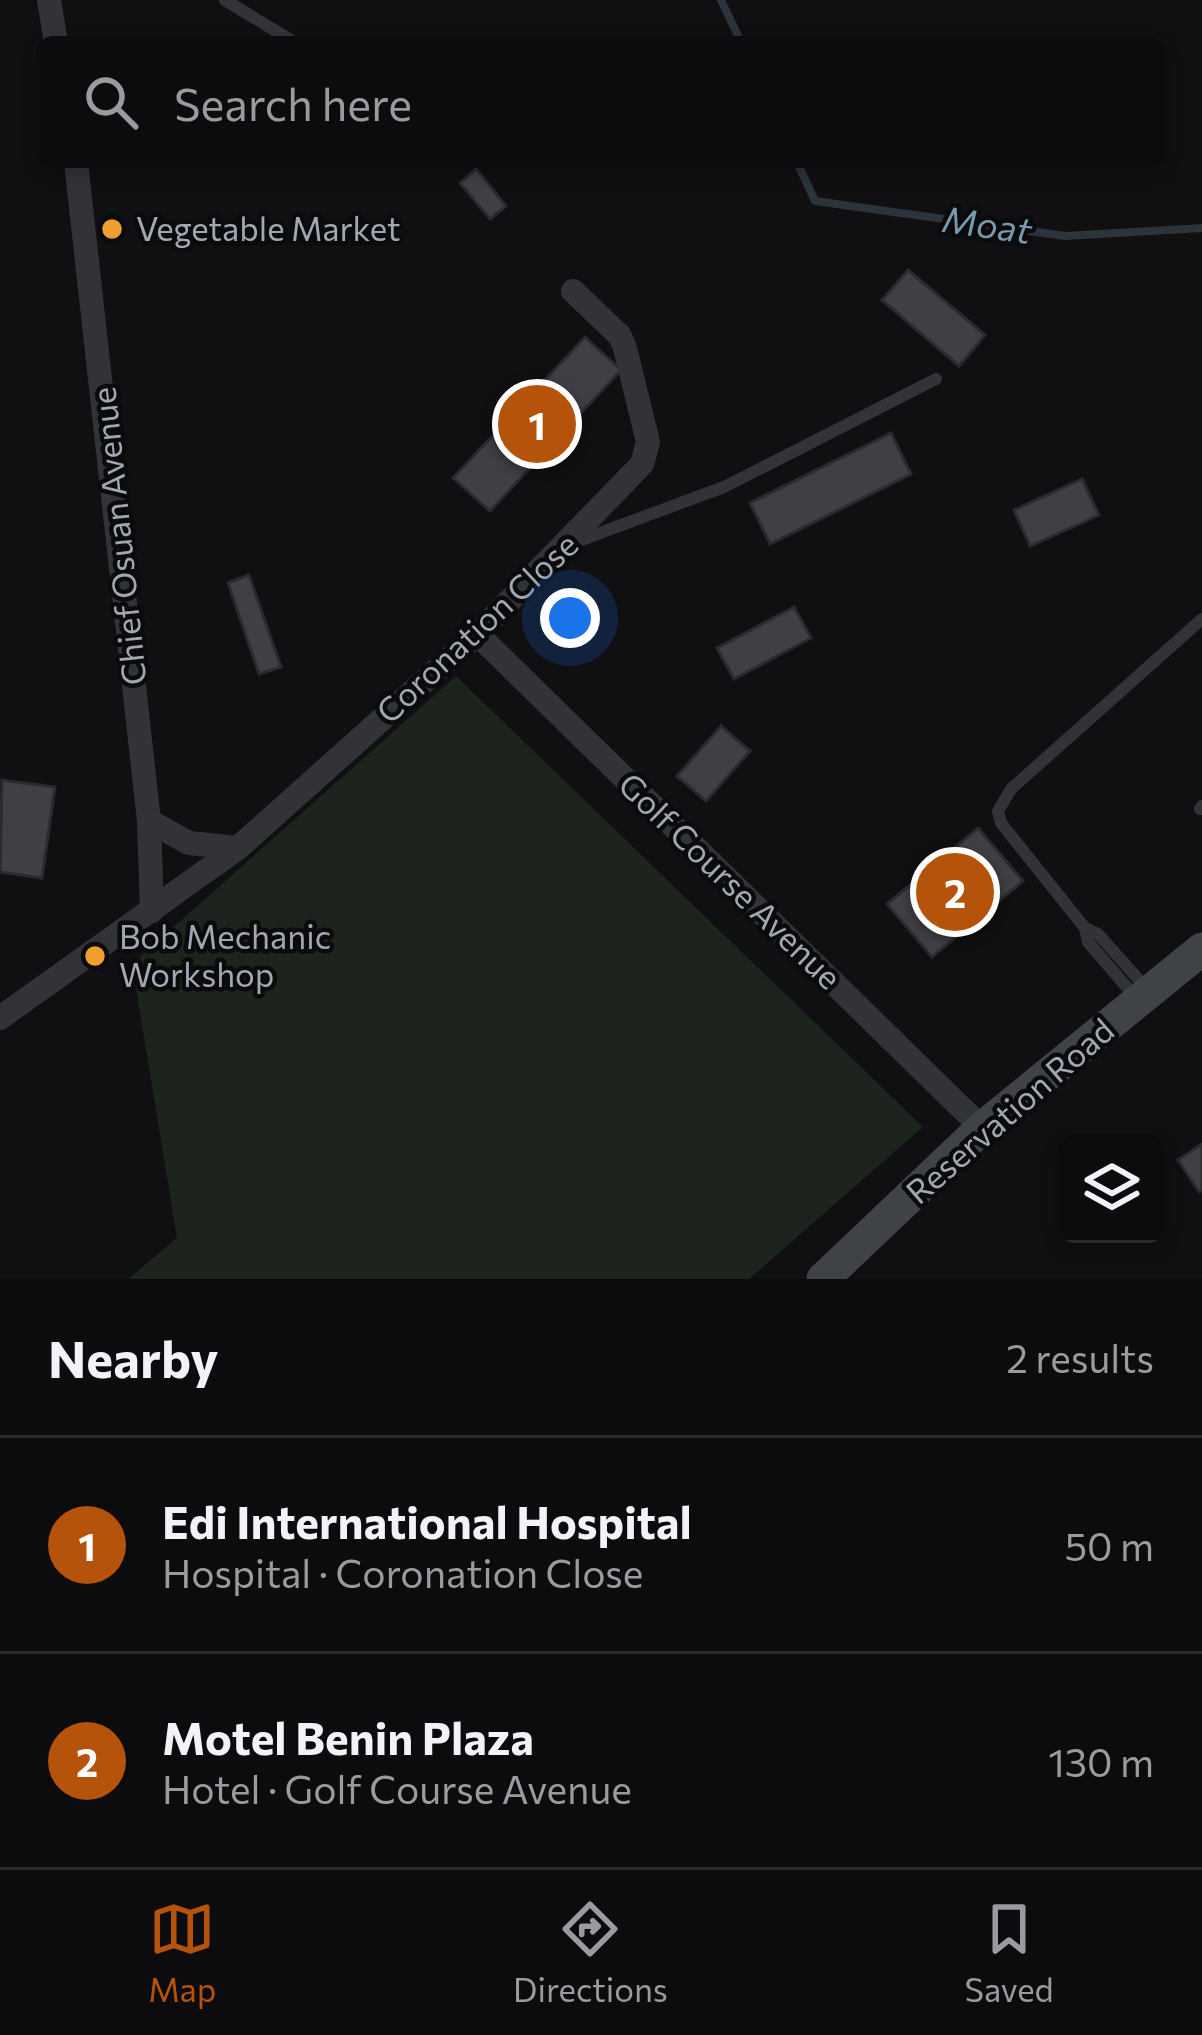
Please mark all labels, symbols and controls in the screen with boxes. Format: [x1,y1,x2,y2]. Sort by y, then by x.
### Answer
search box [36,36,1166,168]
icon: search [78,69,144,135]
text: Search here [174,75,412,130]
water label: Moat [940,195,1036,251]
place label: Vegetable Market [136,207,400,248]
marker: Vegetable Market [99,216,125,242]
pin: 1 [498,379,576,469]
street label: Chief Osuan Avenue [81,385,154,687]
street label: Coronation Close [367,523,585,731]
your location [540,588,600,648]
street label: Golf Course Avenue [611,763,851,997]
pin: 2 [916,847,994,937]
place label: Bob Mechanic Workshop [119,915,331,994]
marker: Bob Mechanic Workshop [82,943,108,969]
street label: Reservation Road [897,1008,1121,1211]
map controls [1058,1135,1166,1243]
button: layers [1058,1135,1166,1243]
text: Nearby [48,1326,218,1389]
text: 2 results [1006,1333,1154,1381]
text: Edi International Hospital [162,1493,692,1548]
text: 1 [78,1521,96,1569]
text: 50 m [1065,1521,1154,1569]
text: Hospital · Coronation Close [162,1548,643,1596]
text: Motel Benin Plaza [162,1709,534,1764]
text: 2 [76,1737,98,1785]
text: 130 m [1048,1737,1154,1785]
text: Hotel · Golf Course Avenue [162,1764,632,1812]
tab: Map [148,1896,216,2009]
tab: Directions [513,1896,668,2009]
tab: Saved [965,1896,1054,2009]

